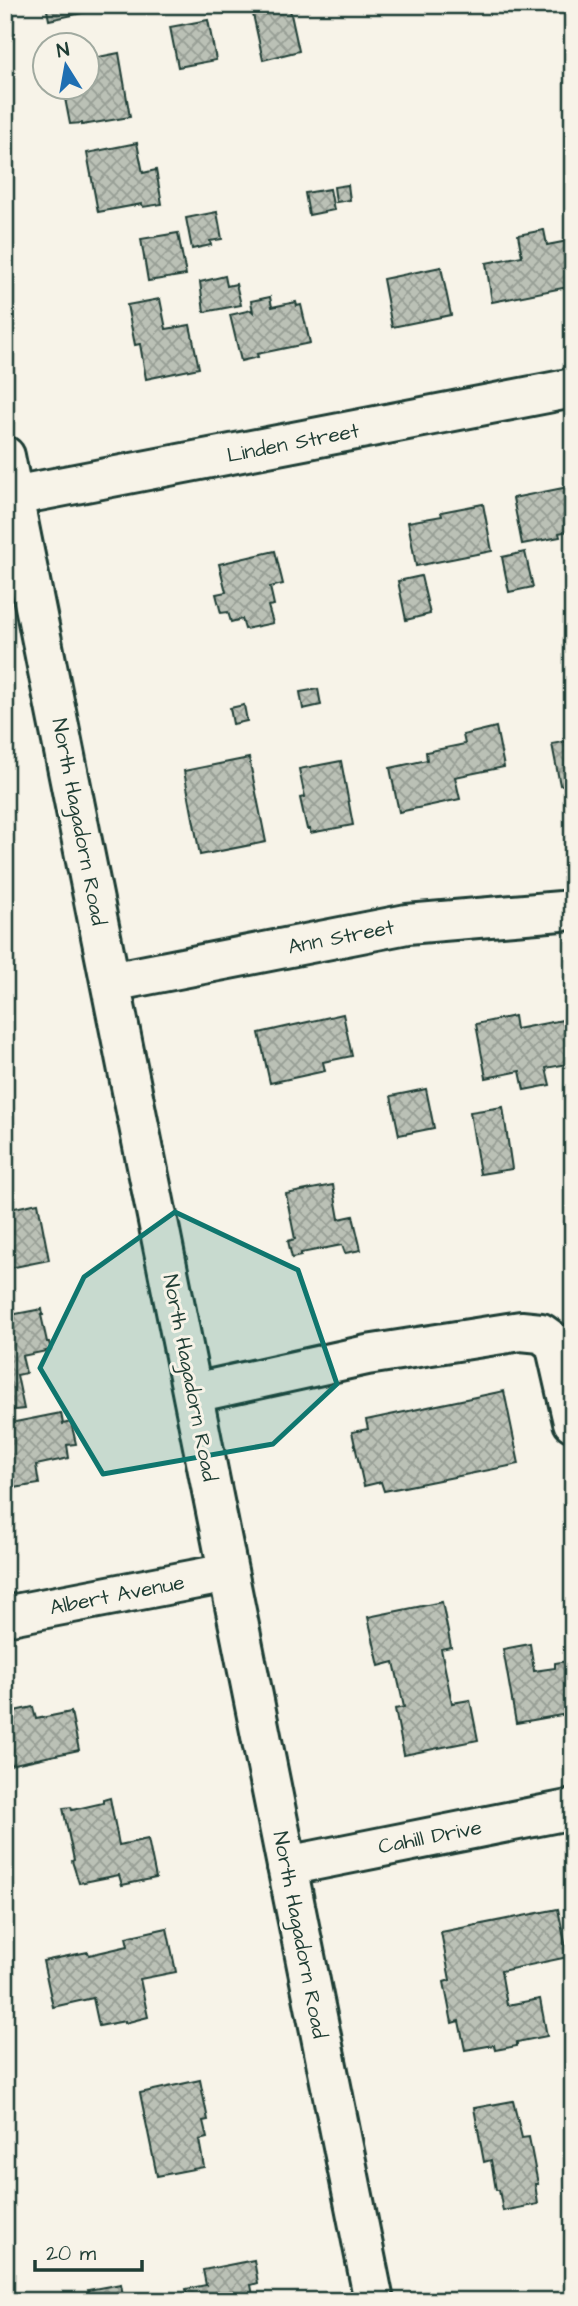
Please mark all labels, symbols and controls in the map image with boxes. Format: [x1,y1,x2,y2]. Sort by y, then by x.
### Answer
north arrow [32,32,102,102]
text: N [55,36,72,65]
street label: Linden Street [224,416,362,470]
street label: North Hagadorn Road [43,716,113,928]
street label: Ann Street [285,912,397,962]
street label: North Hagadorn Road [154,1272,224,1484]
street label: Albert Avenue [47,1568,187,1622]
street label: Cahill Drive [376,1813,484,1861]
street label: North Hagadorn Road [264,1829,334,2041]
scale bar [35,2229,142,2273]
text: 20 m [46,2239,97,2268]

